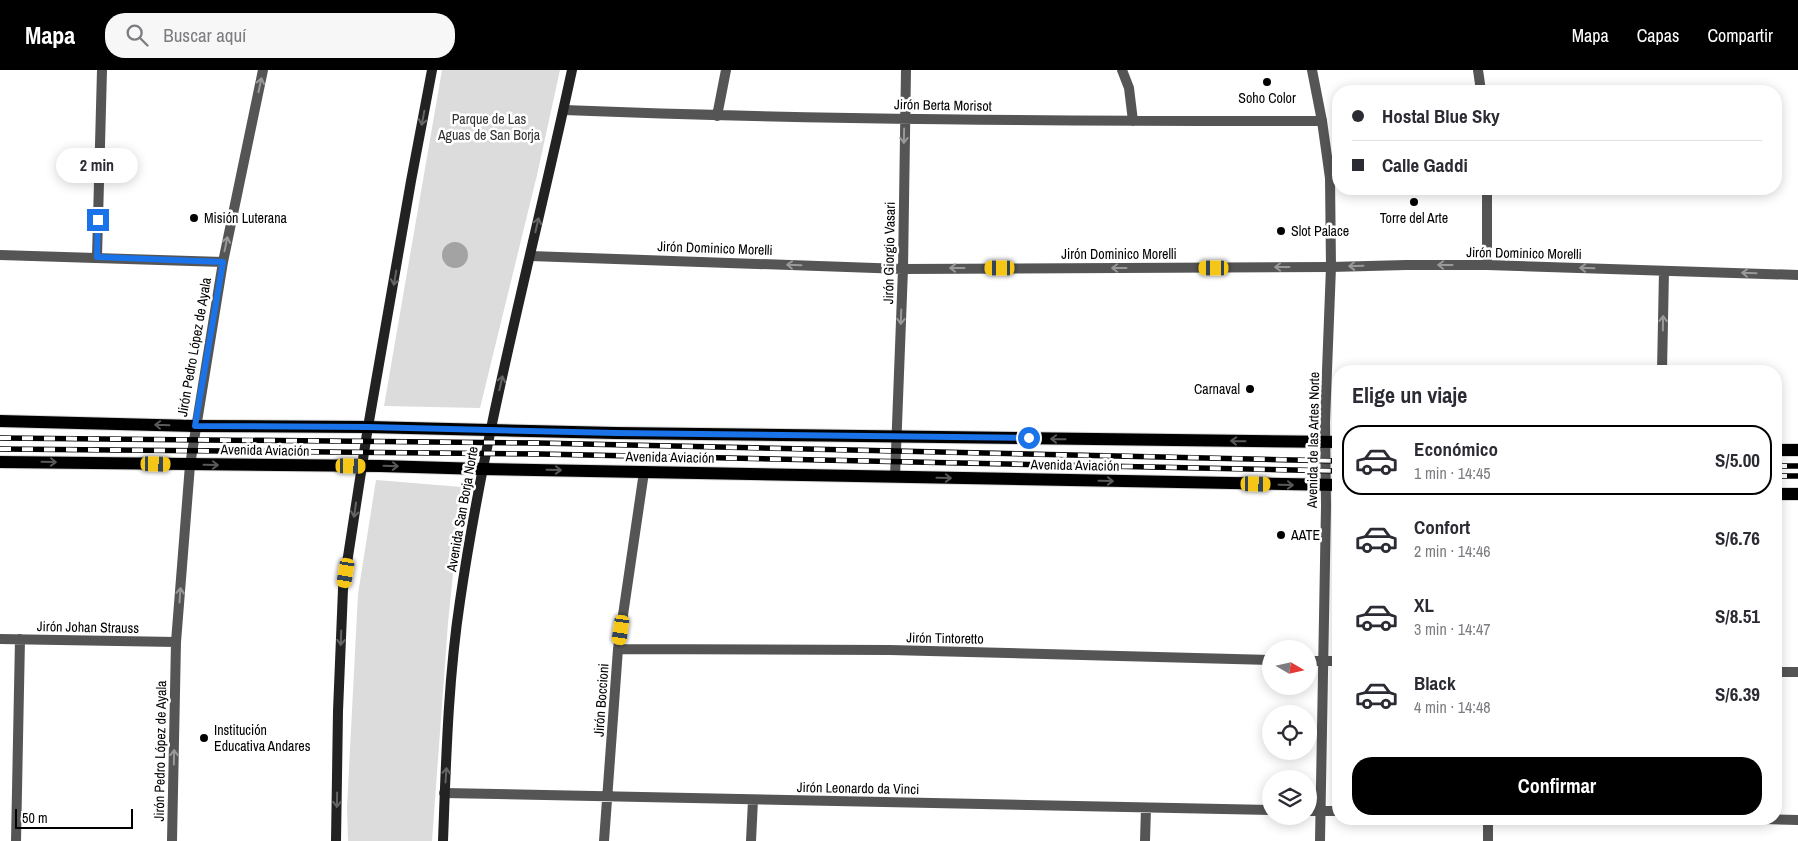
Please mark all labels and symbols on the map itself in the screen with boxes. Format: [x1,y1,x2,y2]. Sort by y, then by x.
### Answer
marker: Soho Color [1261,76,1273,88]
one-way arrow [256,77,265,93]
place label: Soho Color [1238,89,1296,107]
street label: Jirón Berta Morisot [894,95,992,115]
one-way arrow [418,109,428,125]
park label: Parque de Las Aguas de San Borja [437,110,541,144]
one-way arrow [899,128,909,144]
callout: 2 min [57,148,139,182]
marker: Torre del Arte [1408,196,1420,208]
street label: Jirón Giorgio Vasari [879,202,899,304]
route end [87,209,109,231]
place label: Misión Luterana [204,209,288,227]
place label: Torre del Arte [1380,209,1448,227]
marker: Misión Luterana [188,212,200,224]
one-way arrow [533,217,542,233]
place label: Slot Palace [1291,222,1349,240]
marker: Slot Palace [1275,225,1287,237]
one-way arrow [222,236,232,252]
street label: Jirón Dominico Morelli [657,237,773,259]
street label: Jirón Dominico Morelli [1466,243,1582,263]
street label: Jirón Dominico Morelli [1061,245,1177,263]
one-way arrow [787,260,803,270]
one-way arrow [1437,260,1454,270]
car [985,261,1015,276]
car [1199,261,1229,276]
one-way arrow [1274,262,1290,272]
one-way arrow [1348,262,1364,271]
one-way arrow [949,263,966,273]
one-way arrow [1112,263,1128,273]
one-way arrow [1579,264,1595,273]
one-way arrow [1742,268,1758,278]
one-way arrow [389,269,399,285]
street label: Jirón Pedro López de Ayala [173,275,215,418]
one-way arrow [896,309,906,325]
one-way arrow [1658,315,1668,331]
street label: Avenida de las Artes Norte [1303,372,1323,509]
one-way arrow [497,376,506,392]
place label: Carnaval [1194,380,1240,398]
marker: Carnaval [1244,383,1256,395]
one-way arrow [154,421,170,430]
route start [1018,427,1040,449]
one-way arrow [1050,434,1066,443]
one-way arrow [1230,436,1246,446]
street label: Avenida Aviación [219,440,310,460]
street label: Avenida San Borja Norte [442,445,482,574]
street label: Avenida Aviación [624,447,715,467]
street label: Avenida Aviación [1029,455,1120,475]
car [140,456,171,472]
one-way arrow [40,457,56,467]
car [335,458,366,474]
one-way arrow [202,460,219,470]
one-way arrow [383,462,399,471]
one-way arrow [545,465,561,475]
one-way arrow [935,473,951,483]
one-way arrow [1098,476,1114,486]
car [1240,476,1271,492]
one-way arrow [1278,480,1294,489]
one-way arrow [350,502,360,518]
place label: AATE [1290,526,1320,544]
marker: AATE [1275,529,1287,541]
car [336,557,355,589]
one-way arrow [175,587,184,603]
car [611,614,630,646]
street label: Jirón Johan Strauss [37,617,139,637]
street label: Jirón Tintoretto [906,628,984,648]
one-way arrow [337,630,346,646]
north arrow [1262,640,1318,695]
street label: Jirón Boccioni [589,663,613,737]
street label: Jirón Pedro López de Ayala [150,680,170,822]
place label: Institución Educativa Andares [214,721,311,755]
marker: Institución Educativa Andares [198,732,210,744]
one-way arrow [169,750,179,766]
one-way arrow [441,767,450,783]
street label: Jirón Leonardo da Vinci [797,778,919,798]
one-way arrow [332,792,342,808]
scale bar [15,806,132,829]

